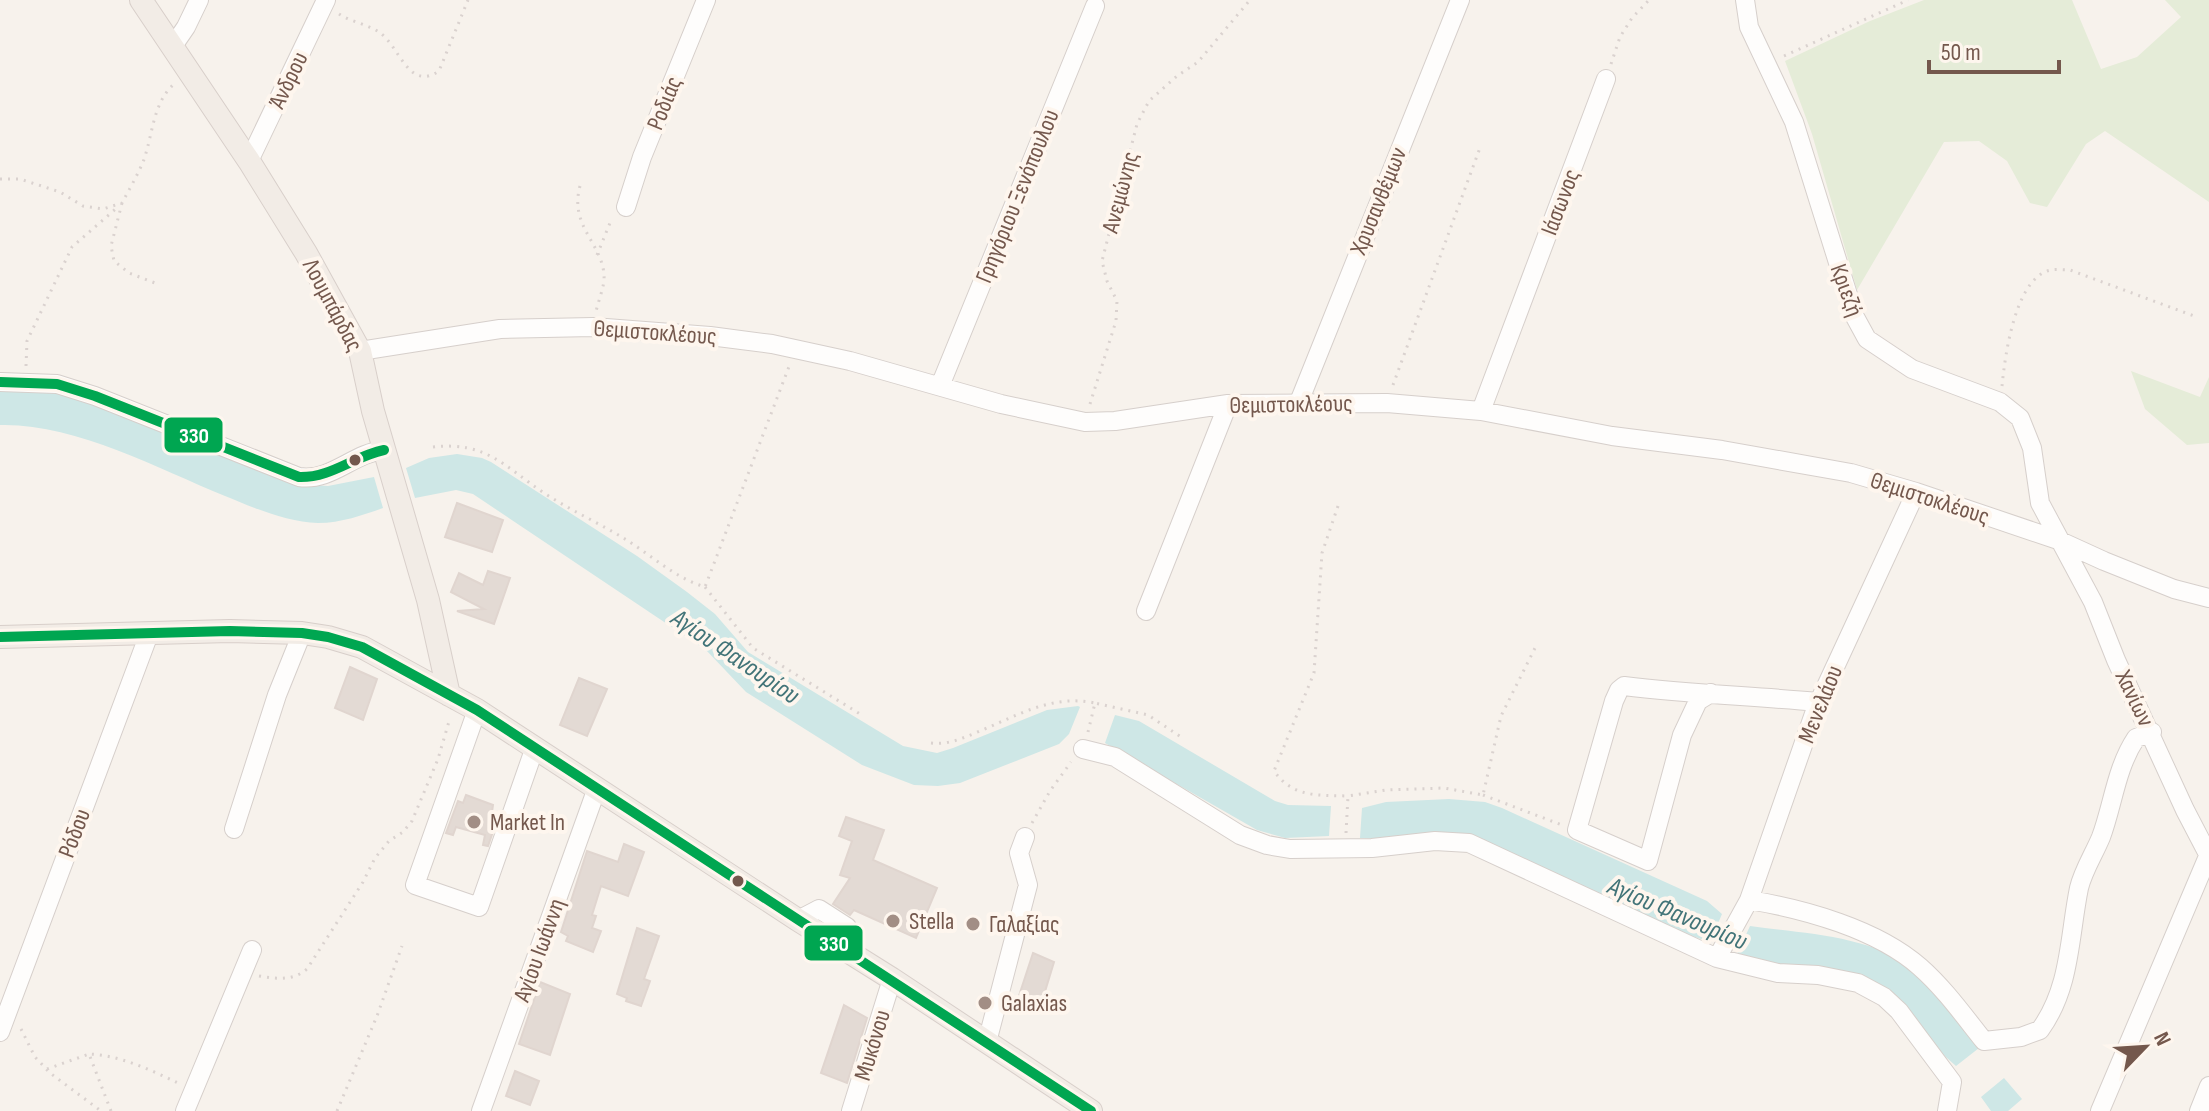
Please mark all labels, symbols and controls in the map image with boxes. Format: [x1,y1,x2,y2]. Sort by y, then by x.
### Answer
scale bar [1929,24,2059,74]
text: 50 m [1941,38,1981,67]
street label: Άνδρου [262,47,315,113]
street label: Ροδιάς [641,72,688,134]
street label: Γρηγόριου Ξενόπουλου [969,105,1065,287]
street label: Χρυσανθέμων [1343,143,1413,260]
street label: Ανεμώνης [1095,148,1145,237]
street label: Ιάσωνος [1535,165,1586,239]
street label: Λουμπάρδας [296,253,369,357]
street label: Κριεζή [1824,260,1869,320]
street label: Θεμιστοκλέους [592,314,717,351]
street label: Θεμιστοκλέους [1229,389,1353,420]
line badge: 330 [163,416,224,454]
text: 330 [179,423,209,450]
unlabelled marker [347,452,363,468]
street label: Θεμιστοκλέους [1867,466,1993,531]
water label: Αγίου Φανουρίου [664,602,805,712]
street label: Μενελάου [1792,661,1849,747]
street label: Χανίων [2108,665,2160,731]
street label: Ρόδου [52,805,97,862]
place label: Market In [490,808,565,837]
marker: Market In [465,813,483,831]
water label: Αγίου Φανουρίου [1602,871,1752,958]
unlabelled marker [730,873,746,889]
street label: Αγίου Ιωάννη [507,895,571,1007]
place label: Stella [909,907,954,936]
place label: Γαλαξίας [989,910,1060,939]
marker: Stella [884,912,902,930]
marker: Γαλαξίας [964,915,982,933]
line badge: 330 [803,924,864,962]
text: 330 [819,931,849,958]
place label: Galaxias [1001,989,1067,1018]
marker: Galaxias [976,994,994,1012]
street label: Μυκόνου [848,1006,897,1084]
north arrow [2105,1007,2185,1087]
text: N [2147,1028,2176,1050]

